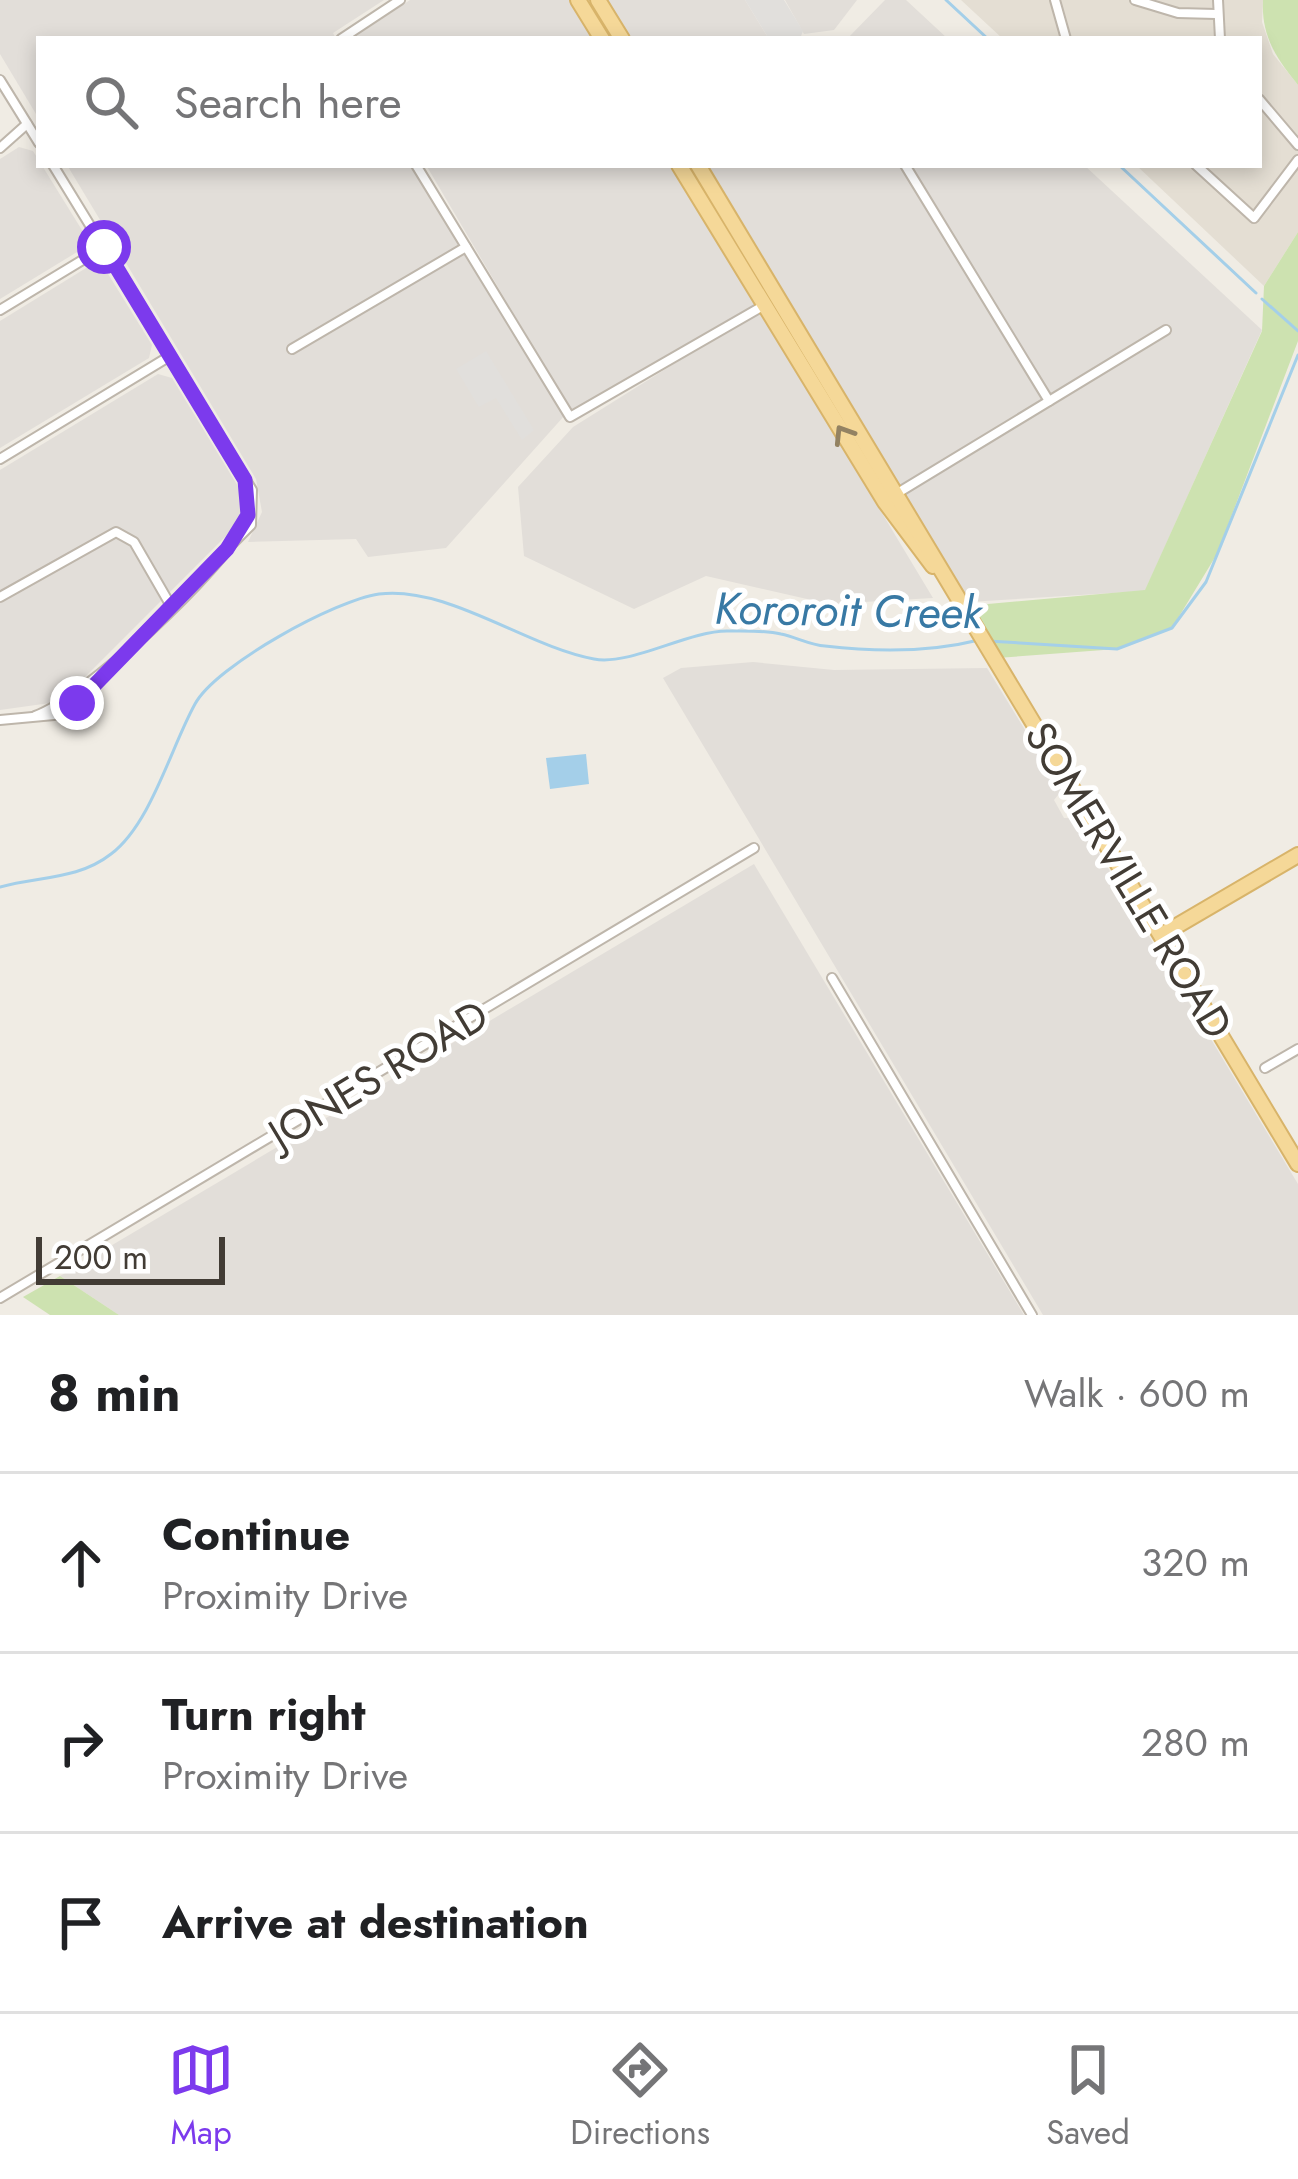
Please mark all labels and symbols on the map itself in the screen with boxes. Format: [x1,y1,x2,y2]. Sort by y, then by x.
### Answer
route start [77,220,131,274]
one-way arrow [835,425,857,447]
water label: Kororoit Creek [714,576,984,645]
route end [50,676,104,730]
street label: SOMERVILLE ROAD [1010,710,1247,1050]
street label: JONES ROAD [253,985,500,1167]
scale bar [36,1231,225,1284]

